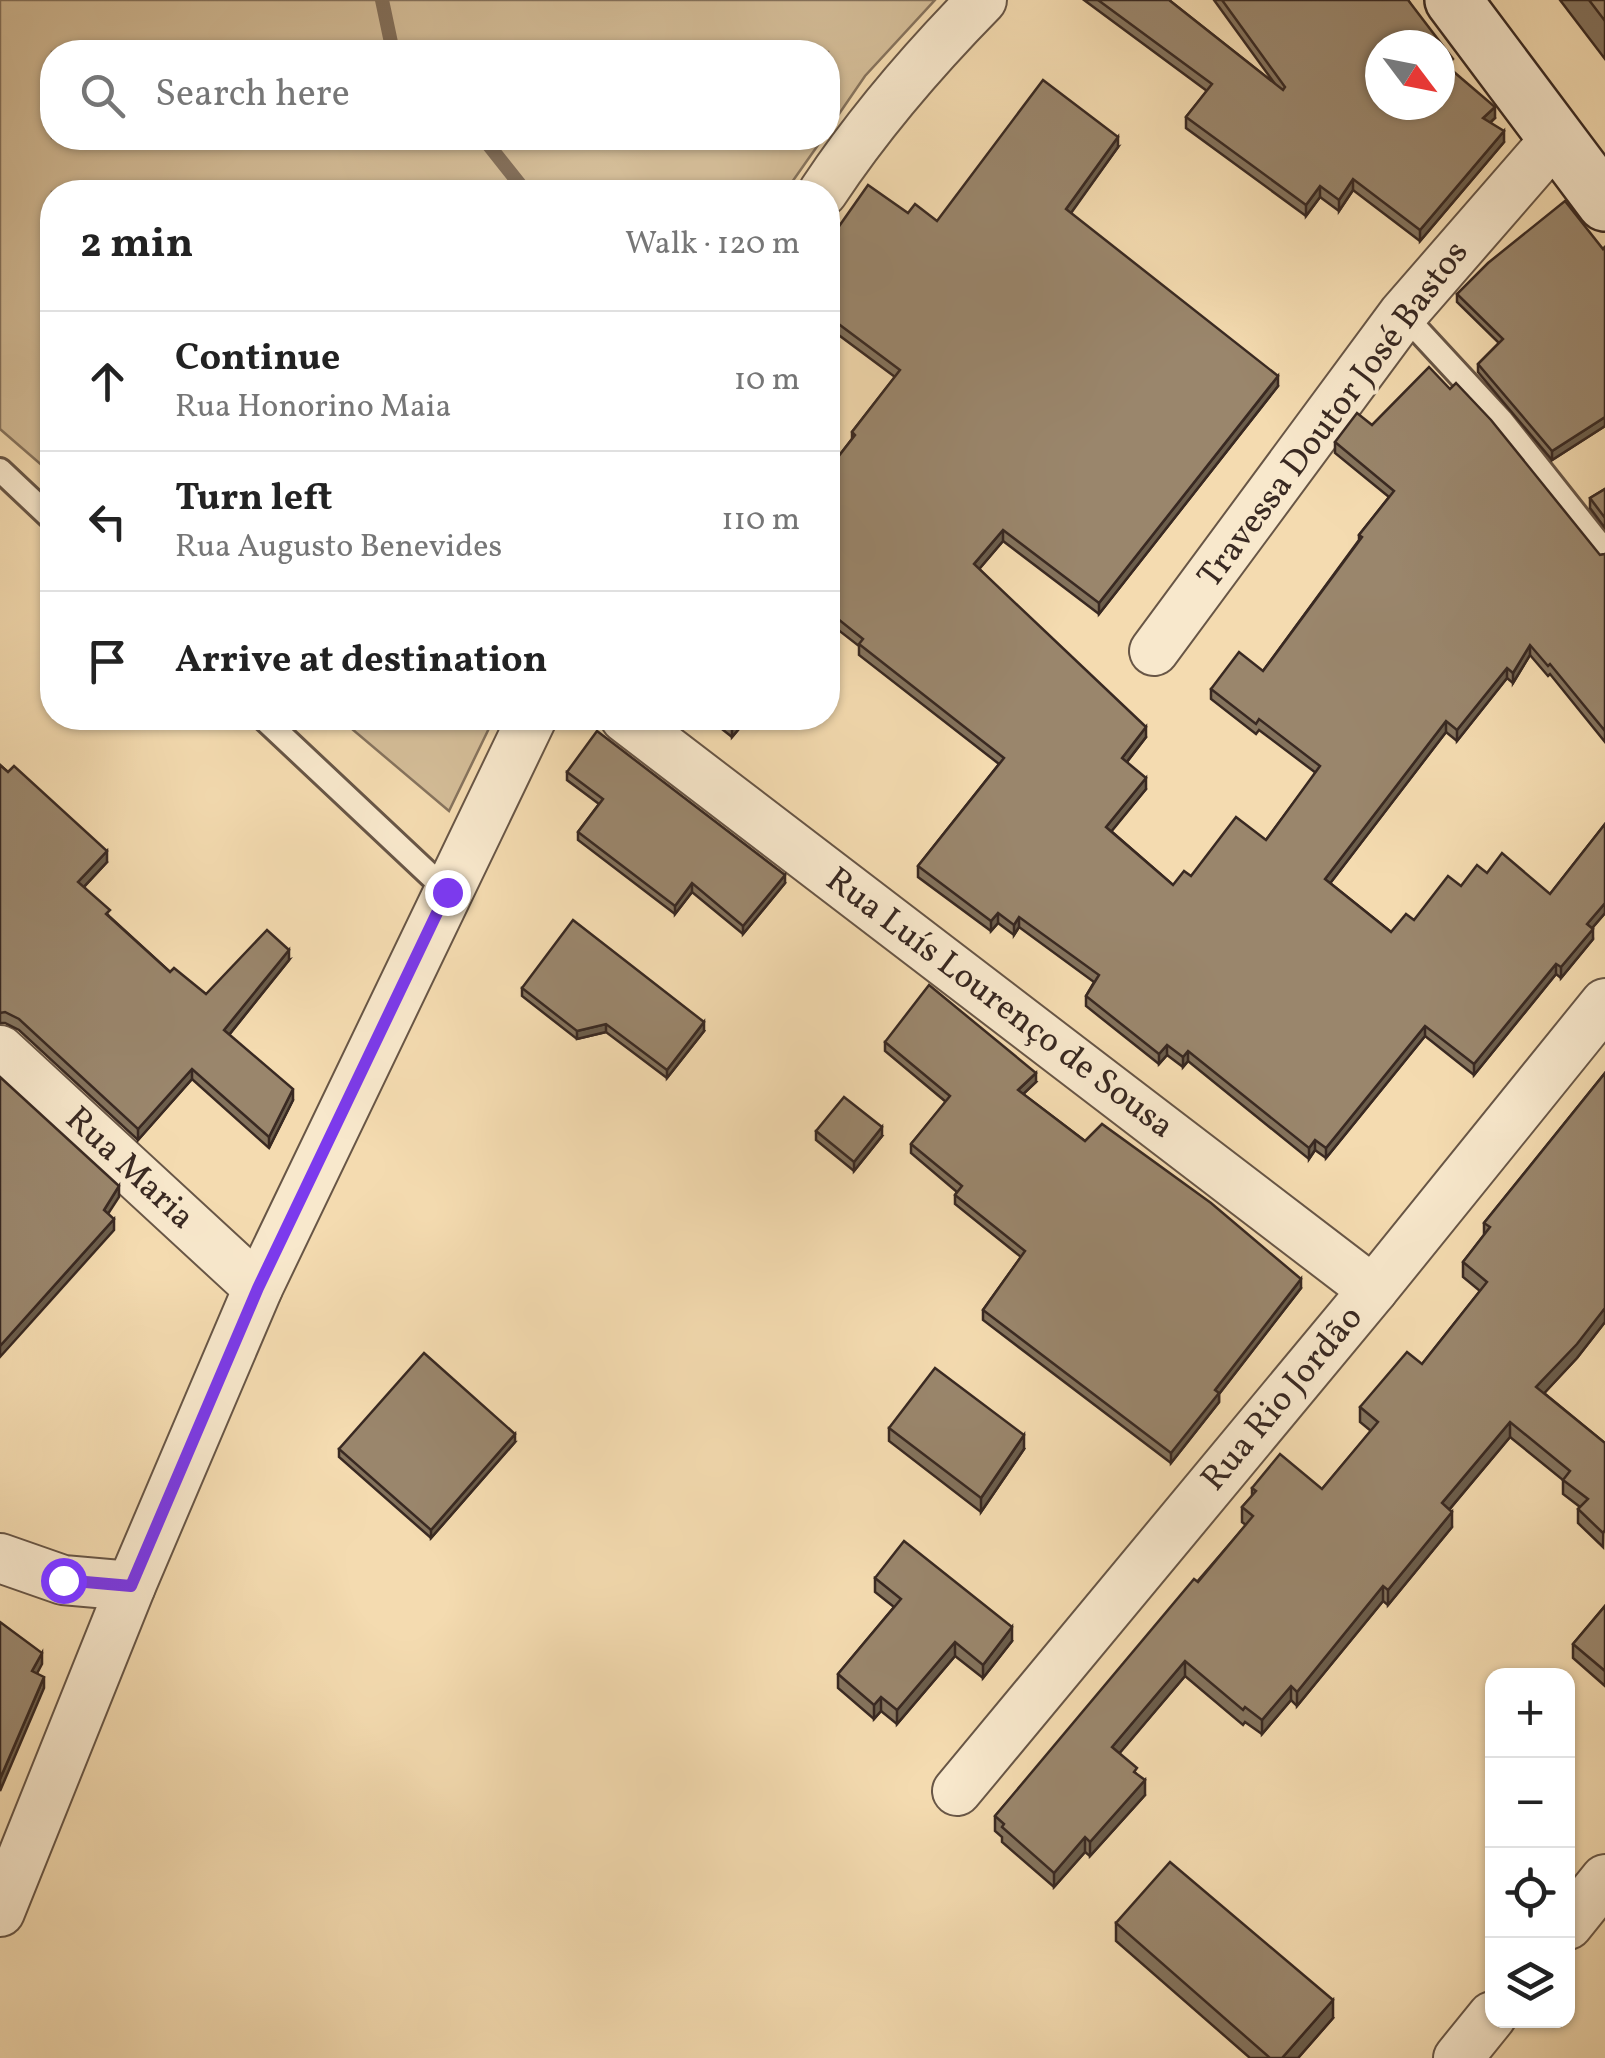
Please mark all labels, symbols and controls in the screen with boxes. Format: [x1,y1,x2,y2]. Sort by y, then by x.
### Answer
north arrow [1365,30,1455,120]
search box [40,40,840,150]
icon: search [75,68,130,123]
text: Search here [155,69,350,122]
text: 2 min [80,216,193,275]
text: Walk · 120 m [625,223,800,267]
street label: Travessa Doutor José Bastos [1187,231,1481,599]
text: Continue [175,333,340,386]
icon: ahead [80,354,135,409]
text: 10 m [734,359,800,403]
text: Rua Honorino Maia [175,386,451,430]
text: Turn left [175,473,332,526]
icon: left [80,494,135,549]
text: 110 m [721,499,800,543]
text: Rua Augusto Benevides [175,526,502,570]
icon: arrive [80,634,135,689]
text: Arrive at destination [175,635,548,688]
street label: Rua Luís Lourenço de Sousa [815,857,1183,1151]
route end [425,870,471,916]
street label: Rua Maria [54,1097,204,1241]
street label: Rua Rio Jordão [1191,1296,1375,1502]
route start [41,1558,87,1604]
map controls [1485,1668,1575,2028]
button: + [1485,1668,1575,1758]
button: − [1485,1758,1575,1848]
button: locate [1485,1848,1575,1938]
button: layers [1485,1938,1575,2028]

